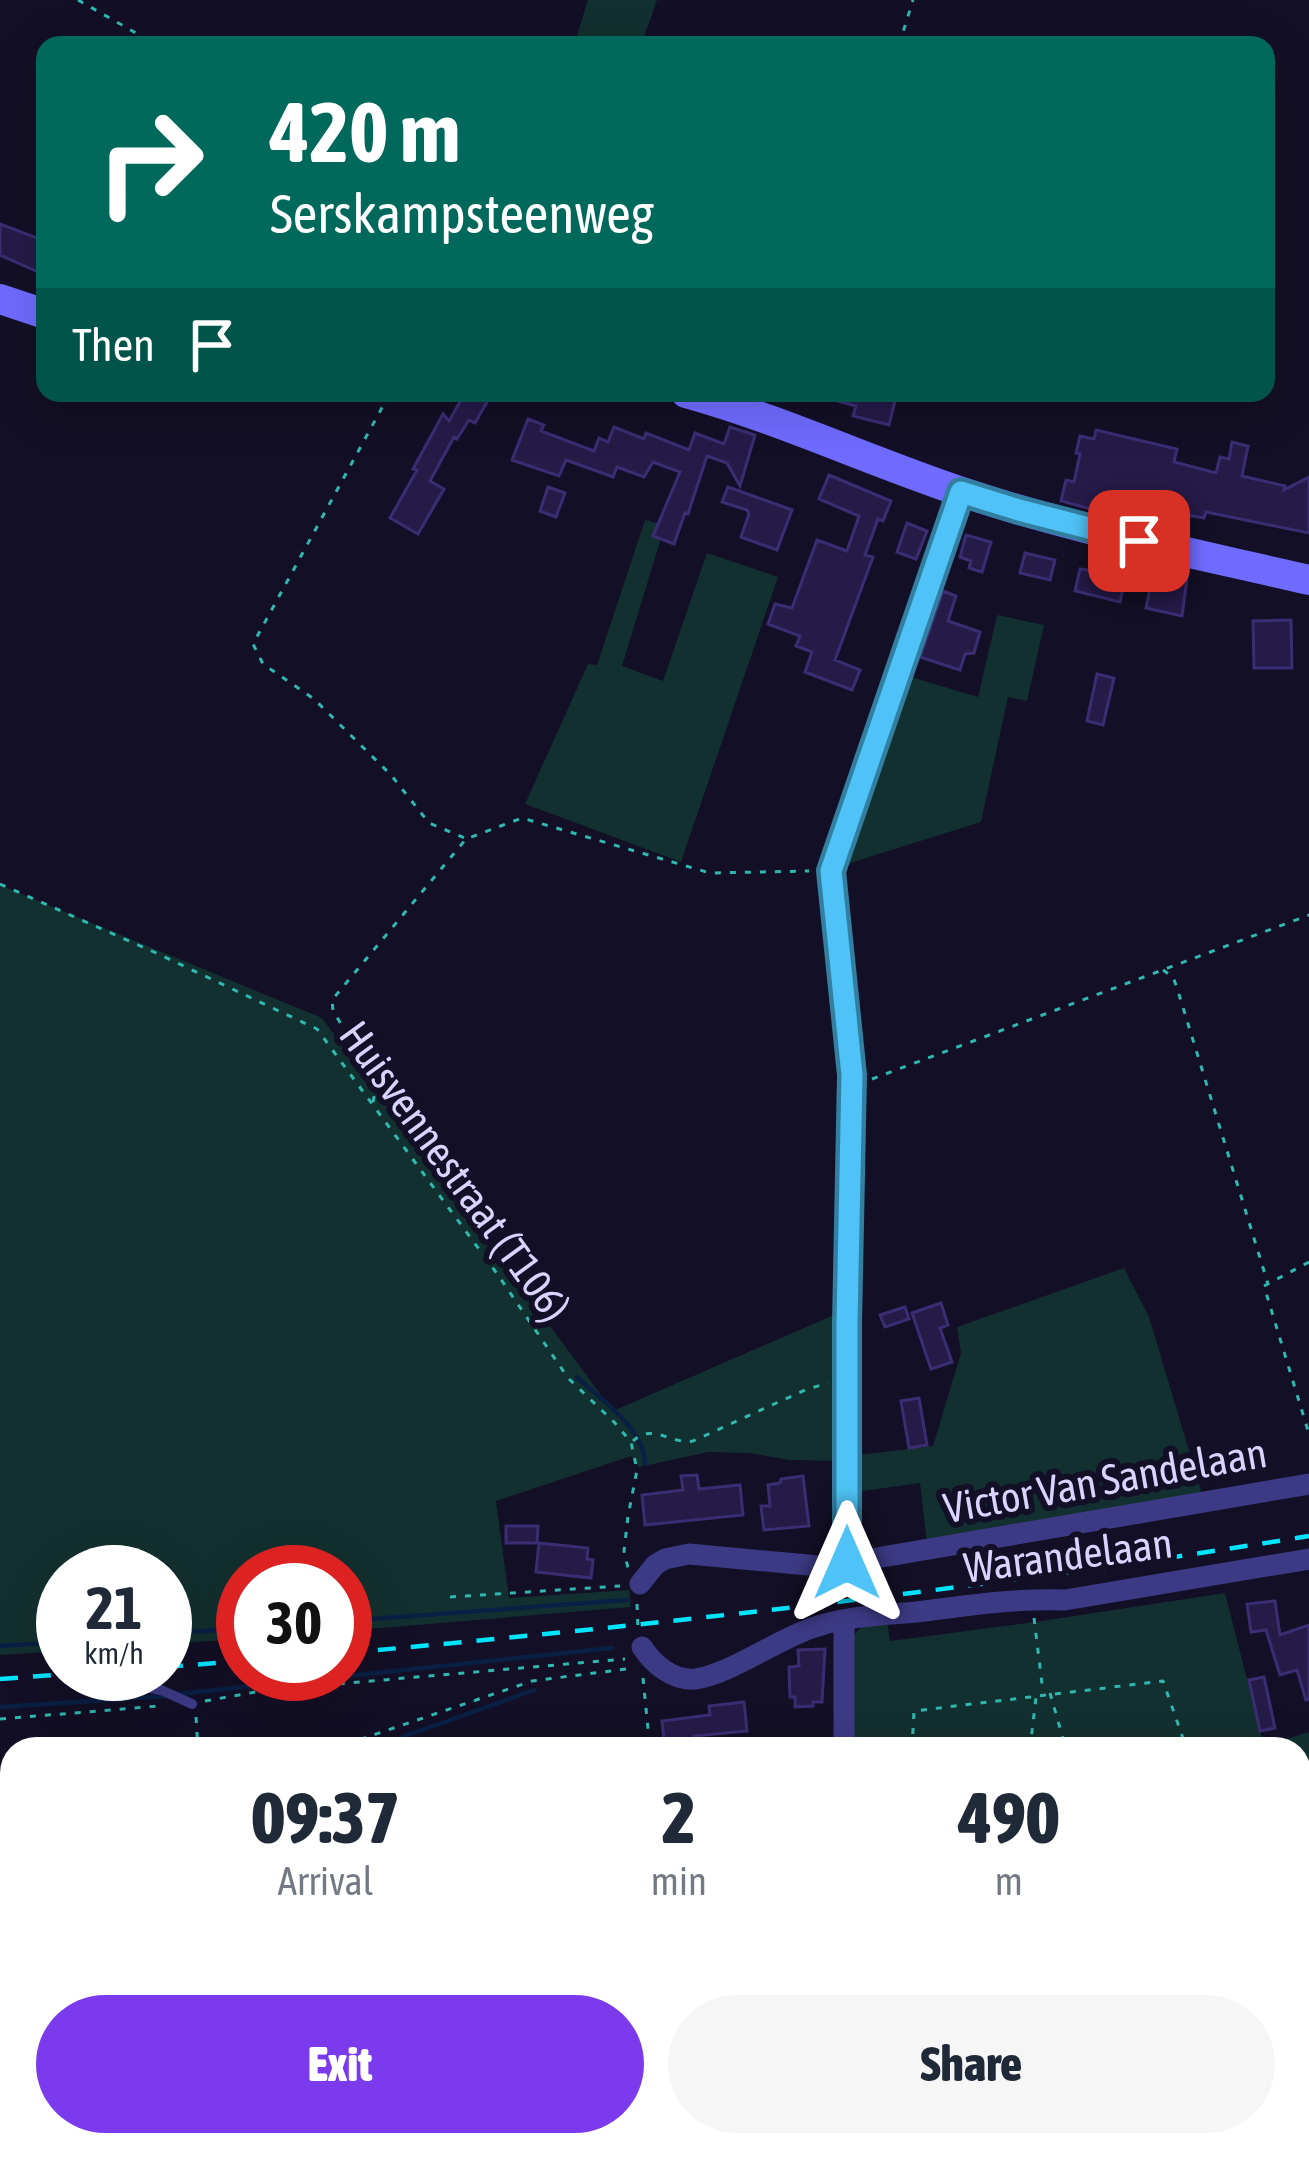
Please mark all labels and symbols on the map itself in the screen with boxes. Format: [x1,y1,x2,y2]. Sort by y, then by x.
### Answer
pin [1088,490,1190,592]
street label: Huisvennestraat (T106) [330,1012,580,1330]
street label: Victor Van Sandelaan [940,1428,1270,1532]
position arrow [784,1500,910,1626]
street label: Warandelaan [961,1518,1175,1592]
speed limit sign: 30 [216,1545,372,1701]

